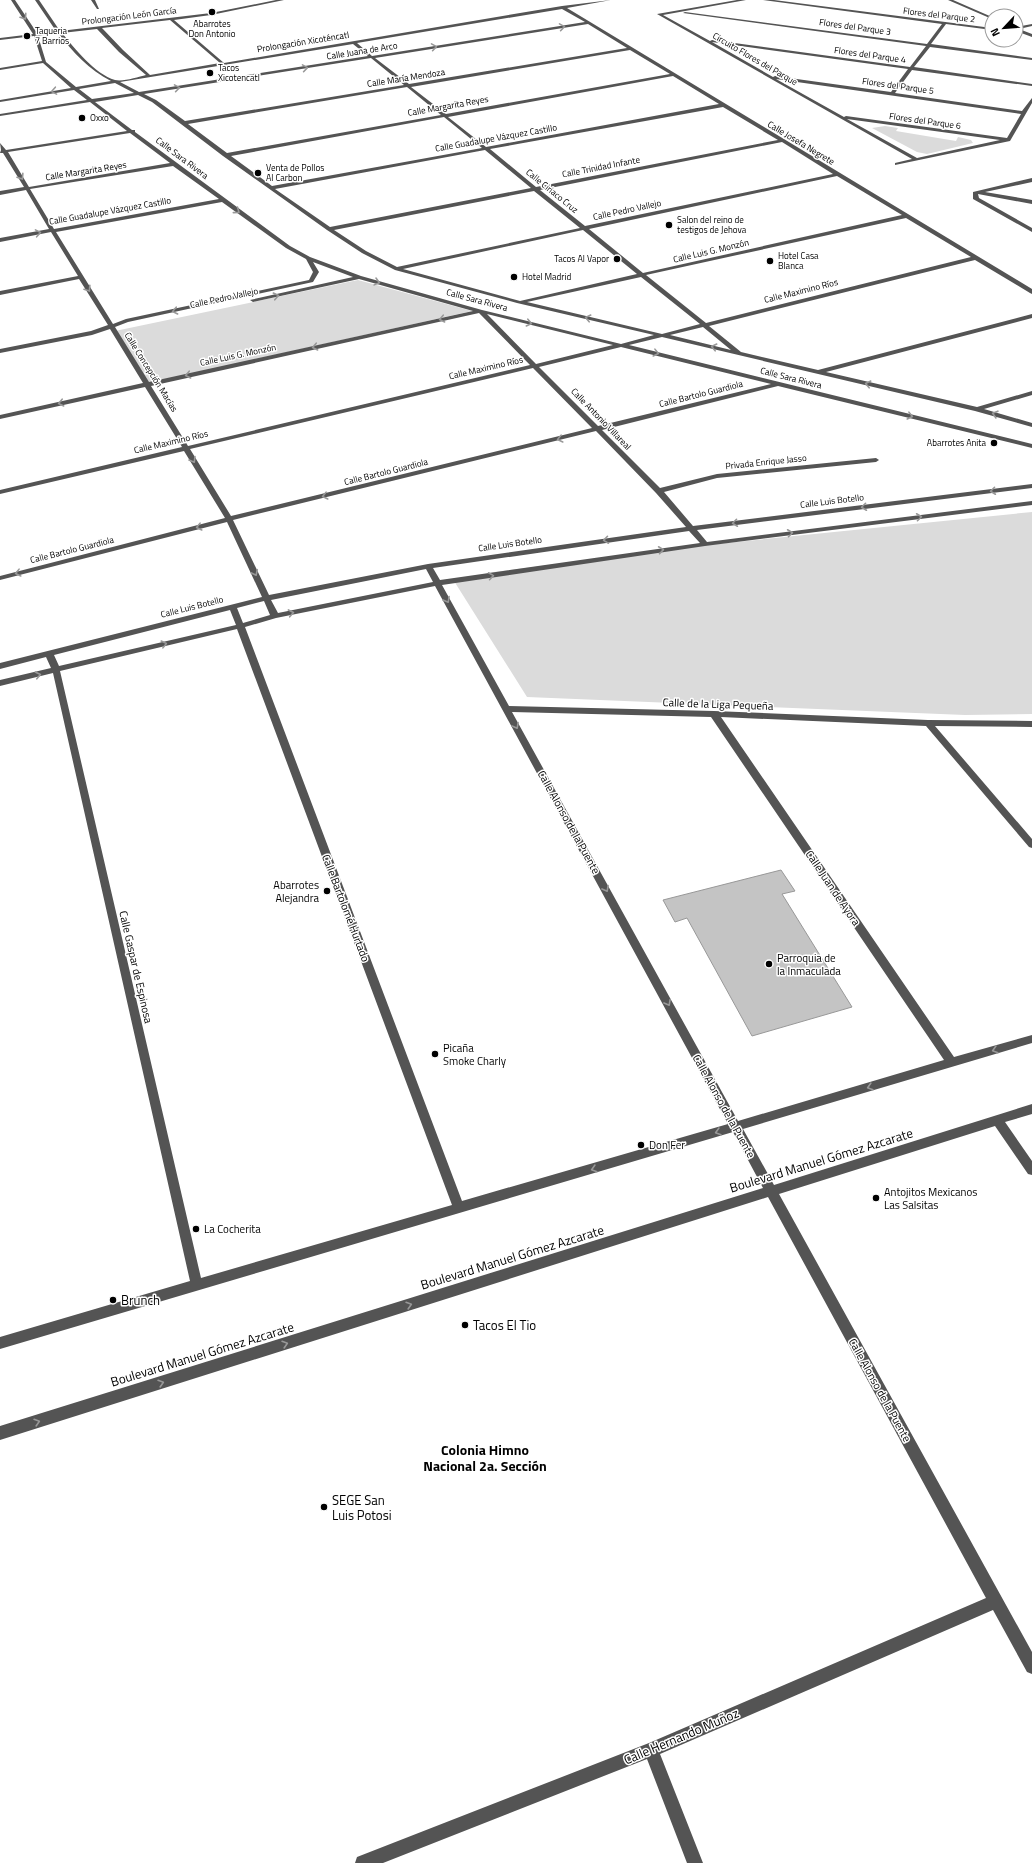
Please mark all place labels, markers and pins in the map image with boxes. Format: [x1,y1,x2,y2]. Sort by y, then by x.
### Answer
marker: Abarrotes Don Antonio [207,7,217,17]
place label: Abarrotes Don Antonio [188,17,236,40]
place label: Taqueria 7 Barrios [35,24,69,47]
marker: Taqueria 7 Barrios [22,31,32,41]
place label: Tacos Xicotencatl [218,61,260,84]
marker: Tacos Xicotencatl [205,68,215,78]
place label: Oxxo [90,111,109,124]
marker: Oxxo [77,113,87,123]
place label: Venta de Pollos Al Carbon [266,161,324,184]
marker: Venta de Pollos Al Carbon [253,168,263,178]
place label: Salon del reino de testigos de Jehova [677,213,747,236]
marker: Salon del reino de testigos de Jehova [664,220,674,230]
place label: Hotel Casa Blanca [778,249,819,272]
place label: Tacos Al Vapor [554,252,609,265]
marker: Tacos Al Vapor [612,254,622,264]
marker: Hotel Casa Blanca [765,256,775,266]
place label: Hotel Madrid [522,270,571,283]
marker: Hotel Madrid [509,272,519,282]
place label: Abarrotes Anita [927,436,986,449]
marker: Abarrotes Anita [989,438,999,448]
place label: Abarrotes Alejandra [273,877,319,906]
marker: Abarrotes Alejandra [322,886,332,896]
place label: Parroquia de la Inmaculada [777,950,841,979]
marker: Parroquia de la Inmaculada [764,959,774,969]
place label: Picaña Smoke Charly [443,1040,507,1069]
marker: Picaña Smoke Charly [430,1049,440,1059]
place label: Don Fer [649,1137,685,1153]
marker: Don Fer [636,1140,646,1150]
place label: Antojitos Mexicanos Las Salsitas [884,1184,977,1213]
marker: Antojitos Mexicanos Las Salsitas [871,1193,881,1203]
place label: La Cocherita [204,1221,261,1237]
marker: La Cocherita [191,1224,201,1234]
place label: Brunch [121,1290,160,1310]
marker: Brunch [108,1295,118,1305]
place label: Tacos El Tio [473,1315,536,1335]
marker: Tacos El Tio [460,1320,470,1330]
place label: SEGE San Luis Potosi [332,1490,392,1525]
marker: SEGE San Luis Potosi [319,1502,329,1512]

